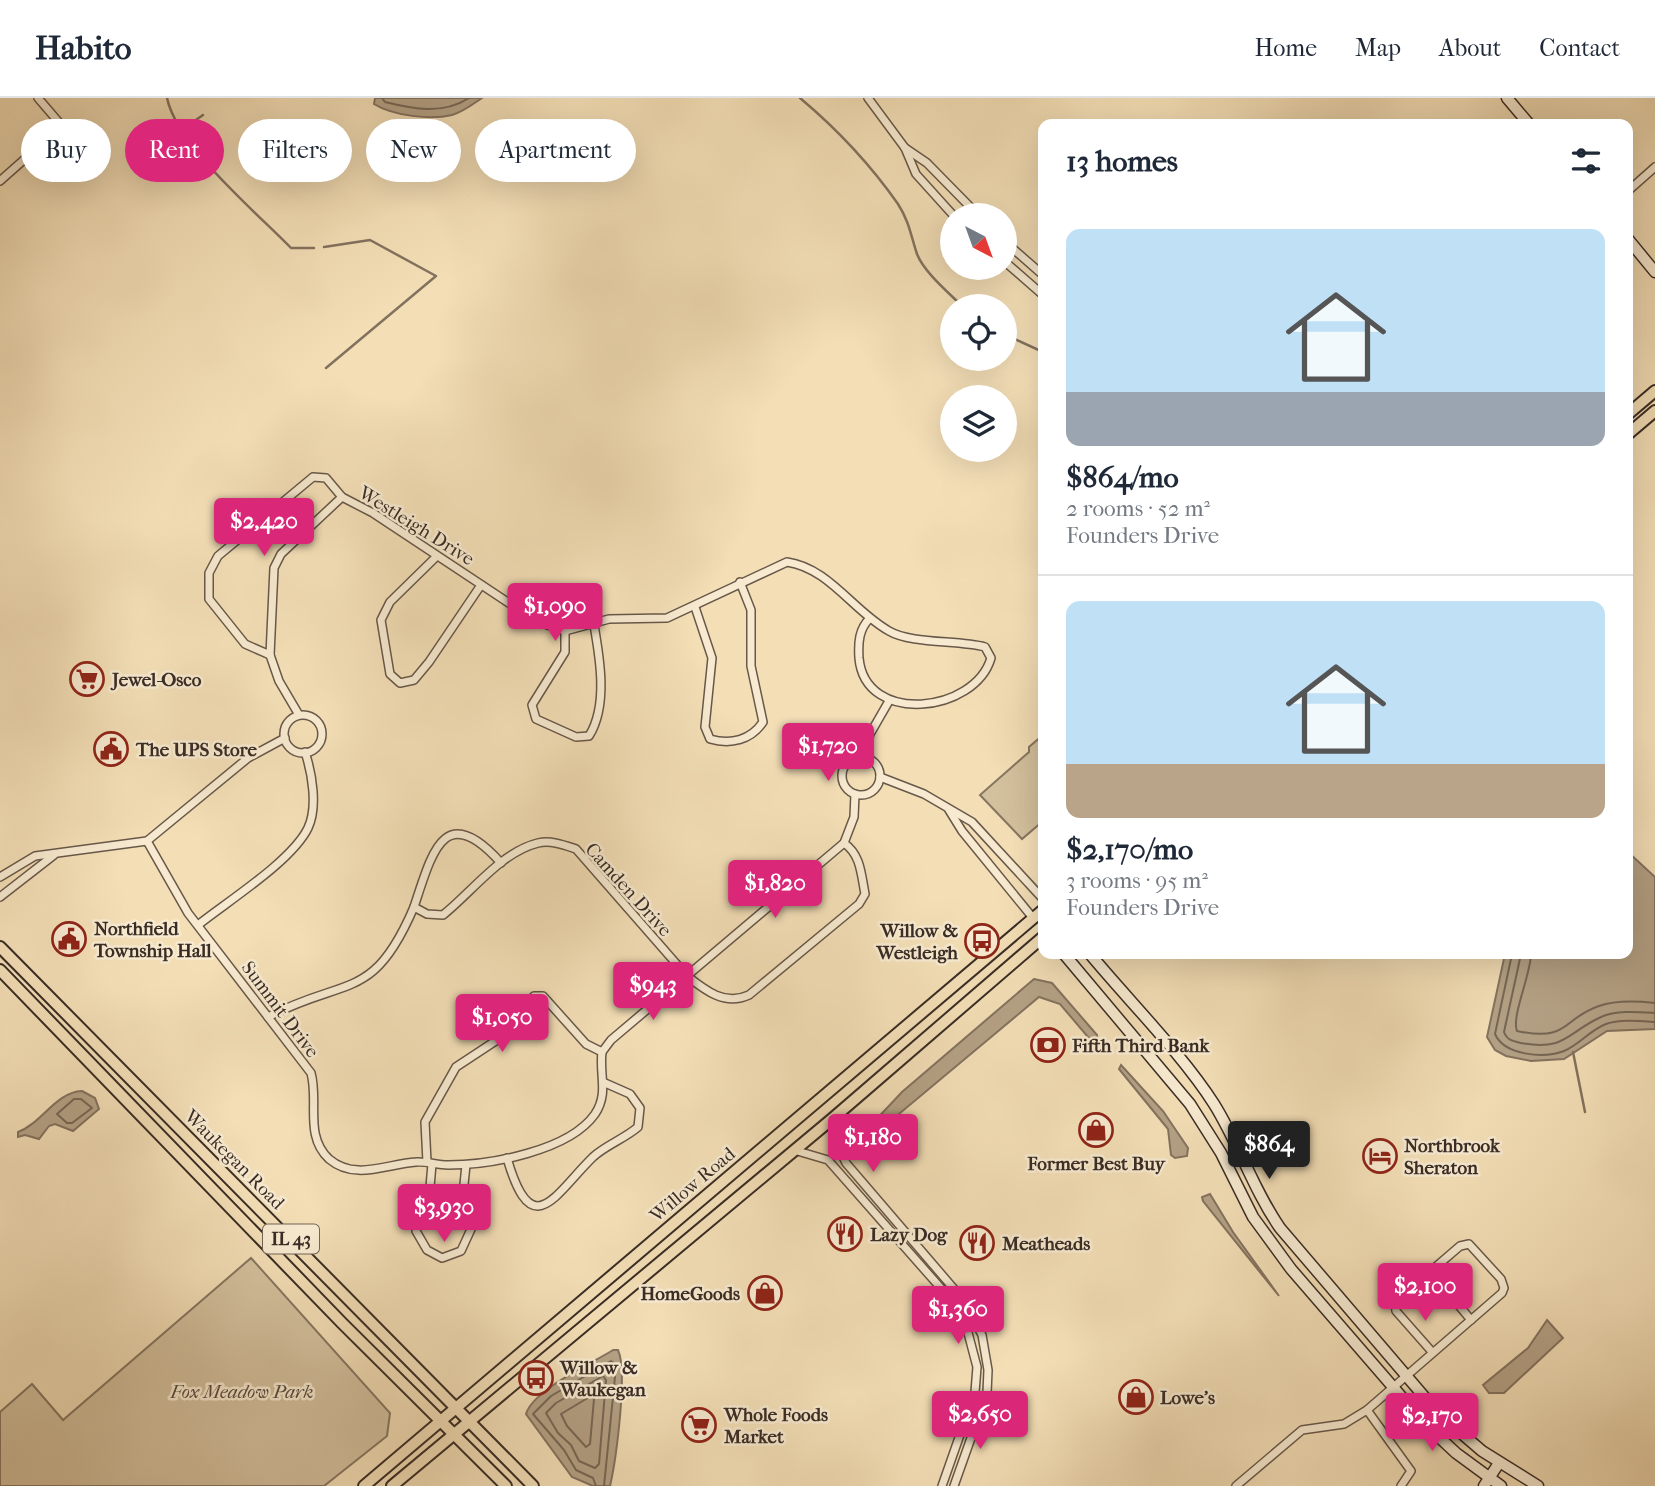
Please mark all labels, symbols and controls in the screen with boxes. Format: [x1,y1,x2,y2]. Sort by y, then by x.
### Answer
text: Habito [35,29,132,68]
text: Home [1255,34,1317,62]
text: Map [1355,34,1401,62]
text: About [1439,34,1501,62]
text: Contact [1539,34,1620,62]
chip: Buy [21,119,111,182]
chip: Rent [125,119,224,182]
chip: Filters [238,119,352,182]
chip: New [366,119,461,182]
chip: Apartment [475,119,636,182]
icon: filters [1567,142,1605,180]
text: 13 homes [1066,144,1178,179]
north arrow [940,203,1017,280]
map controls [940,203,1017,462]
icon: home [1273,274,1399,400]
button: locate [940,294,1017,371]
button: layers [940,385,1017,462]
text: $864/mo [1066,460,1179,495]
street label: Westleigh Drive [354,481,478,570]
text: 2 rooms · 52 m² [1066,495,1210,522]
pin: $2,420 [207,498,321,558]
text: $2,420 [230,507,298,534]
text: Founders Drive [1066,522,1219,549]
pin: $1,090 [498,584,612,643]
text: $1,090 [523,592,587,619]
icon: home [1273,646,1399,772]
supermarket icon: Jewel-Osco [68,660,106,698]
place label: Jewel-Osco [110,669,202,691]
pin: $1,720 [771,724,885,783]
public building icon: The UPS Store [92,730,130,768]
text: $1,720 [798,732,858,759]
place label: The UPS Store [135,739,257,761]
text: $2,170/mo [1066,832,1193,867]
street label: Camden Drive [580,838,676,941]
pin: $1,820 [718,860,832,920]
text: 3 rooms · 95 m² [1066,867,1208,894]
text: $1,820 [744,869,806,896]
text: Founders Drive [1066,894,1219,921]
place label: Northfield Township Hall [93,918,212,962]
public building icon: Northfield Township Hall [50,920,88,958]
place label: Willow & Westleigh [876,920,958,964]
bus stop icon: Willow & Westleigh [963,922,1001,960]
street label: Summit Drive [237,957,324,1062]
pin: $943 [612,962,694,1022]
text: $943 [629,971,677,998]
pin: $1,050 [445,995,559,1054]
text: $1,050 [472,1003,532,1030]
bank icon: Fifth Third Bank [1029,1026,1067,1064]
place label: Fifth Third Bank [1071,1035,1211,1057]
street label: Waukegan Road [179,1105,289,1215]
shop icon: Former Best Buy [1077,1111,1115,1149]
pin: $1,180 [816,1114,930,1174]
pin: $864 [1228,1122,1310,1181]
text: $1,180 [844,1123,902,1150]
text: $864 [1244,1130,1294,1157]
place label: Northbrook Sheraton [1404,1135,1501,1179]
hotel icon: Northbrook Sheraton [1361,1137,1399,1175]
street label: Willow Road [645,1142,740,1227]
place label: Former Best Buy [1026,1153,1166,1175]
pin: $3,930 [387,1184,501,1244]
text: $3,930 [414,1193,474,1220]
restaurant icon: Lazy Dog [826,1215,864,1253]
road number: IL 43 [263,1224,319,1254]
place label: Lazy Dog [870,1224,948,1246]
restaurant icon: Meatheads [958,1224,996,1262]
place label: Meatheads [1001,1233,1090,1255]
pin: $2,100 [1368,1264,1482,1323]
text: $2,100 [1394,1272,1456,1299]
shop icon: HomeGoods [746,1274,784,1312]
place label: HomeGoods [640,1283,740,1305]
pin: $1,360 [901,1286,1015,1346]
text: $1,360 [928,1295,988,1322]
place label: Willow & Waukegan [559,1357,647,1401]
bus stop icon: Willow & Waukegan [517,1359,555,1397]
shop icon: Lowe's [1117,1378,1155,1416]
park label: Fox Meadow Park [169,1381,314,1403]
place label: Lowe's [1160,1387,1215,1409]
pin: $2,650 [923,1392,1037,1451]
pin: $2,170 [1375,1394,1489,1453]
text: $2,650 [948,1400,1012,1427]
text: $2,170 [1401,1402,1463,1429]
place label: Whole Foods Market [723,1404,828,1448]
supermarket icon: Whole Foods Market [680,1406,718,1444]

